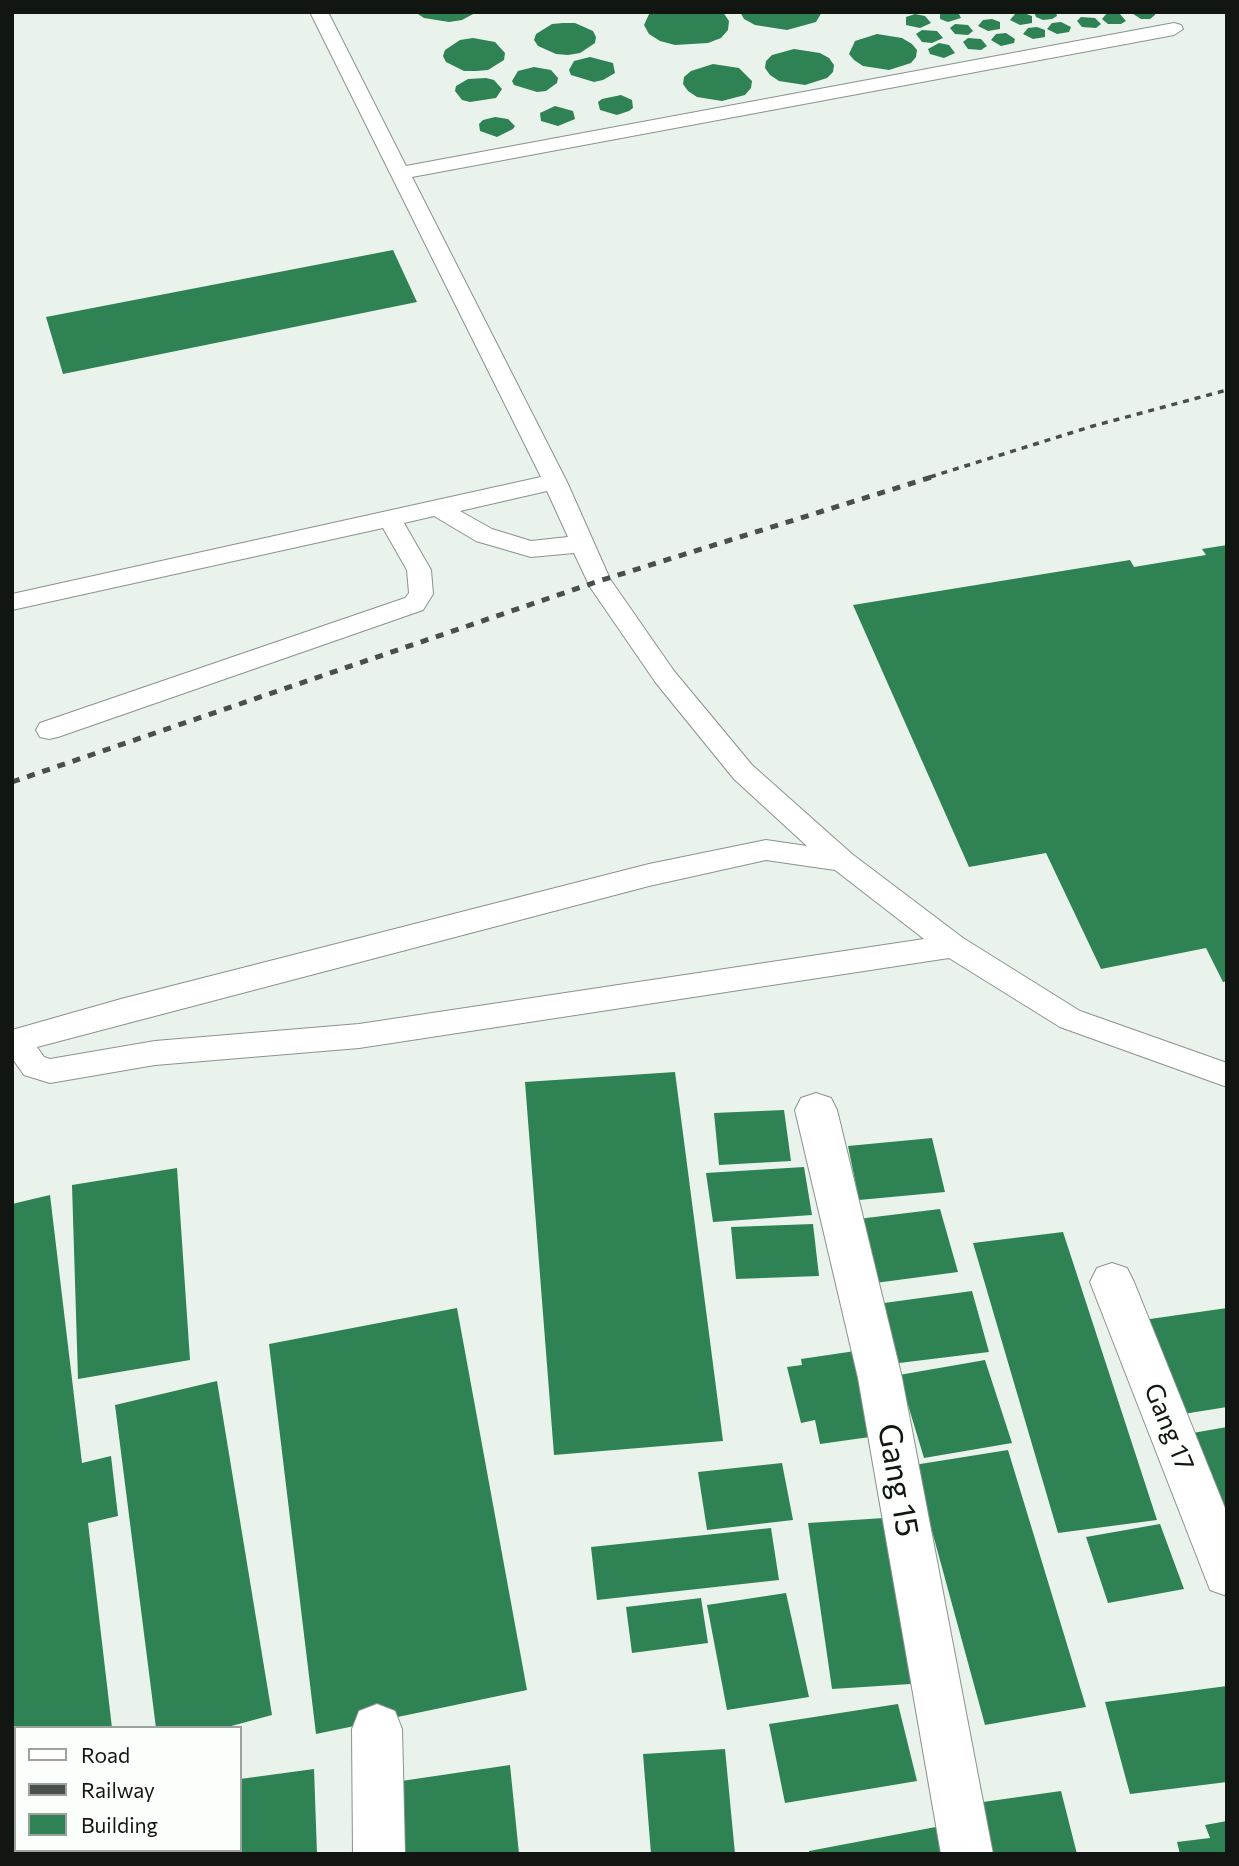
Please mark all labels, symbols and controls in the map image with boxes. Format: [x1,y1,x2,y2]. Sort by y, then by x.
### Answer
street label: Gang 17 [1137,1379,1201,1475]
street label: Gang 15 [869,1421,927,1539]
legend [14,1726,242,1852]
text: Road [81,1742,130,1767]
text: Railway [81,1777,155,1802]
text: Building [81,1812,158,1837]

